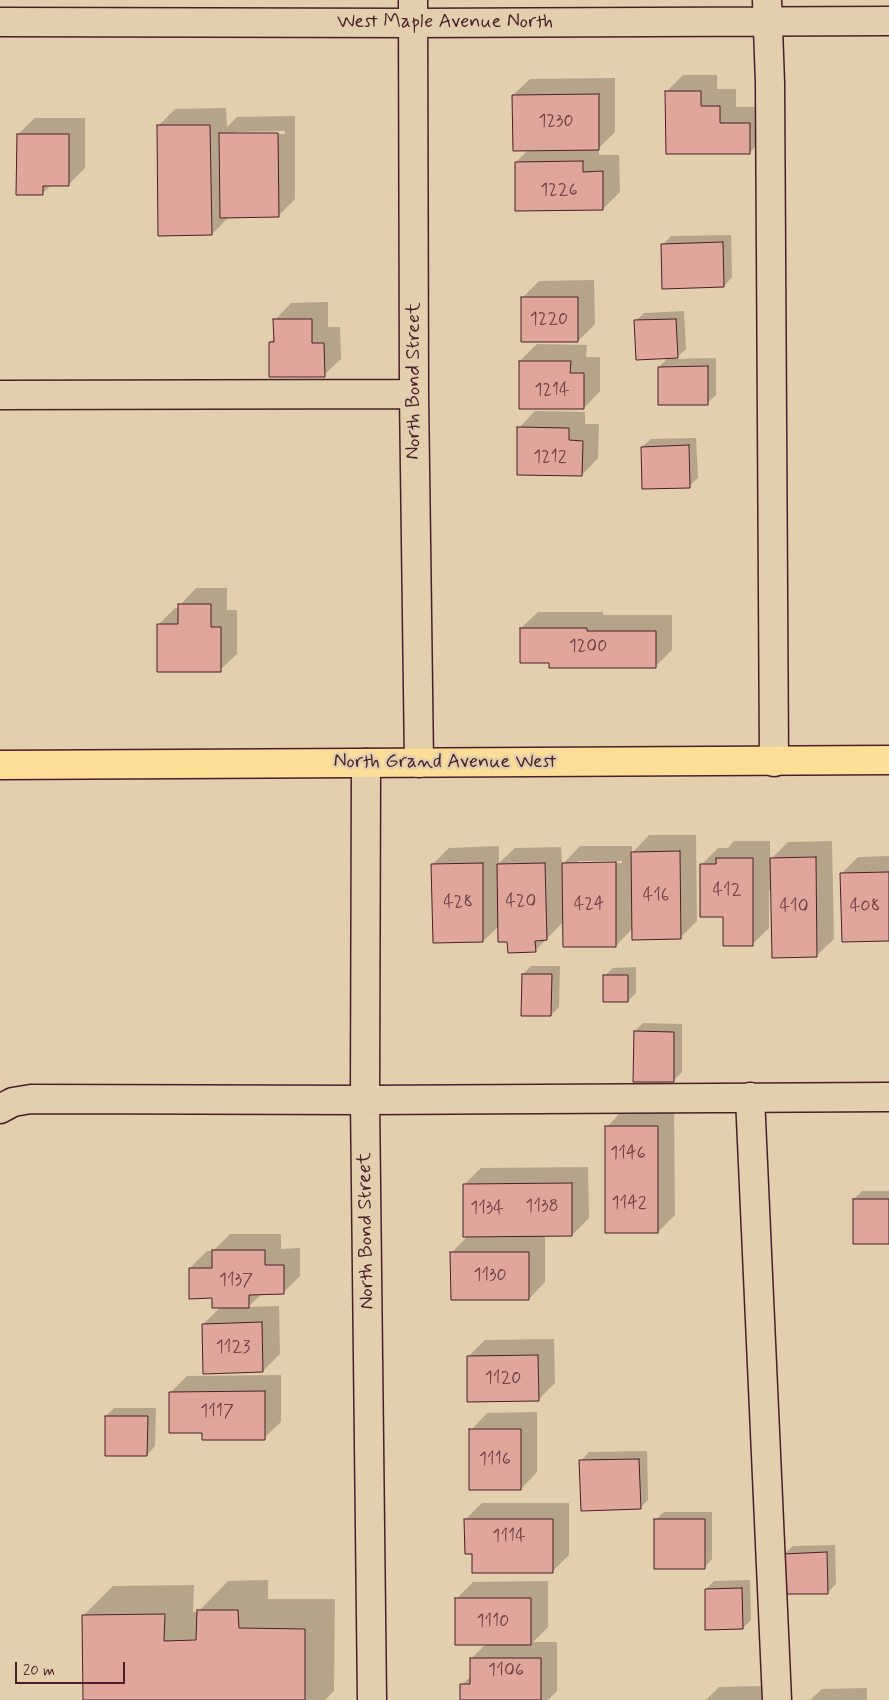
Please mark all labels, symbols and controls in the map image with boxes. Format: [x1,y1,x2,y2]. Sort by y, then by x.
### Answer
street label: West Maple Avenue North [337,11,553,35]
house number: 1230 [539,111,573,133]
house number: 1226 [540,180,578,202]
street label: North Bond Street [403,302,427,460]
house number: 1220 [530,309,568,331]
house number: 1214 [534,380,570,402]
house number: 1212 [533,447,567,469]
house number: 1200 [569,636,607,658]
street label: North Grand Avenue West [334,751,556,775]
house number: 412 [713,880,741,902]
house number: 416 [643,885,669,907]
house number: 420 [506,891,536,913]
house number: 428 [443,892,473,914]
house number: 424 [574,894,604,916]
house number: 410 [779,896,809,918]
house number: 408 [850,896,880,918]
house number: 1146 [610,1143,646,1165]
street label: North Bond Street [354,1152,380,1310]
house number: 1142 [611,1193,647,1215]
house number: 1138 [525,1196,559,1218]
house number: 1134 [470,1198,504,1220]
house number: 1130 [473,1265,507,1287]
house number: 1137 [219,1270,253,1292]
house number: 1123 [216,1337,250,1359]
house number: 1120 [485,1368,521,1390]
house number: 1117 [200,1401,234,1423]
house number: 1116 [479,1449,511,1471]
house number: 1114 [492,1526,526,1548]
house number: 1110 [477,1611,509,1633]
scale bar [18,1652,128,1684]
house number: 1106 [488,1660,524,1682]
text: 20 m [23,1661,55,1681]

